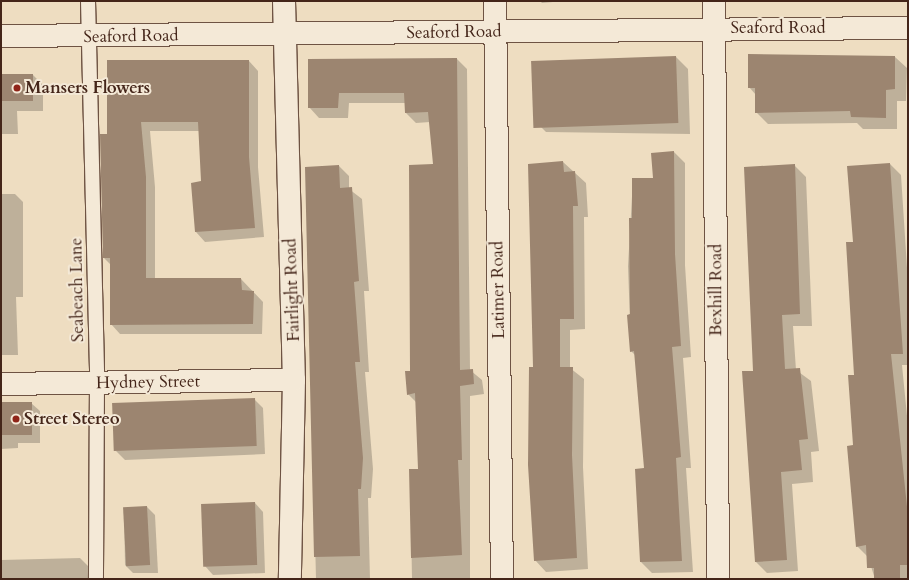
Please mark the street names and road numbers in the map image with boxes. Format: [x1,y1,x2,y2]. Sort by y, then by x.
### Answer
street label: Seaford Road [730,18,826,38]
street label: Seaford Road [406,21,502,43]
street label: Seaford Road [83,25,179,47]
street label: Seabeach Lane [66,238,88,342]
street label: Fairlight Road [280,238,304,342]
street label: Latimer Road [487,241,509,339]
street label: Bexhill Road [706,244,726,336]
street label: Hydney Street [96,371,200,393]

